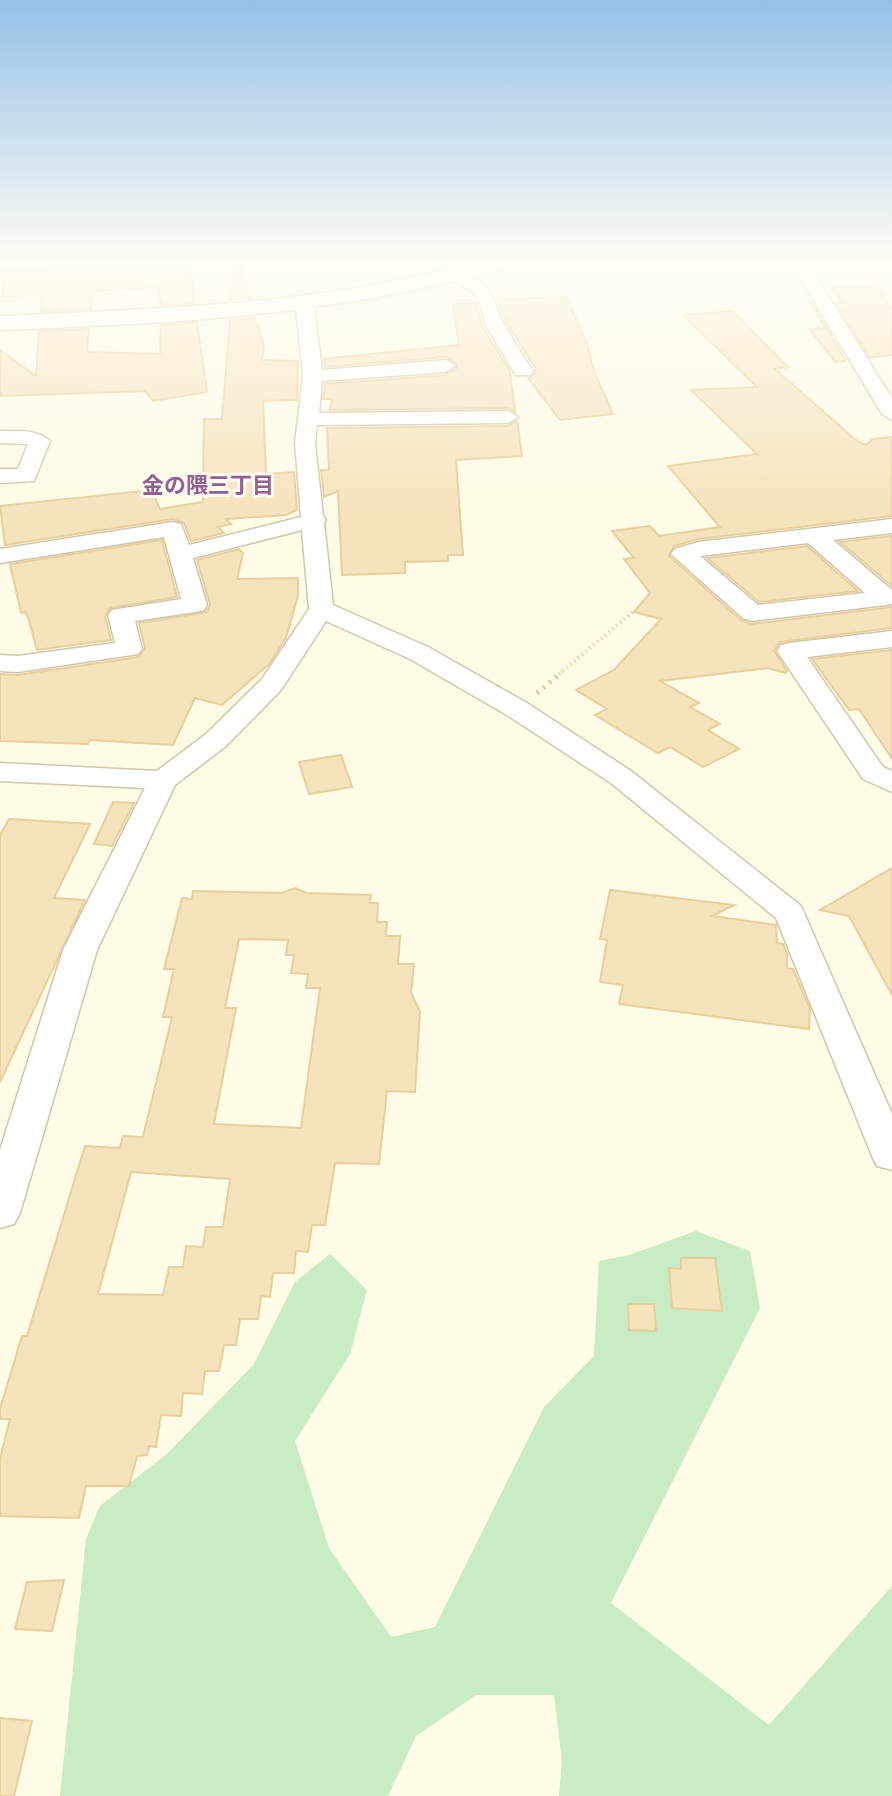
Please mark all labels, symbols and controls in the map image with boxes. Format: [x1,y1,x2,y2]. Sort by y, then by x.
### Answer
district label: 金の隈三丁目 [142,473,274,498]

